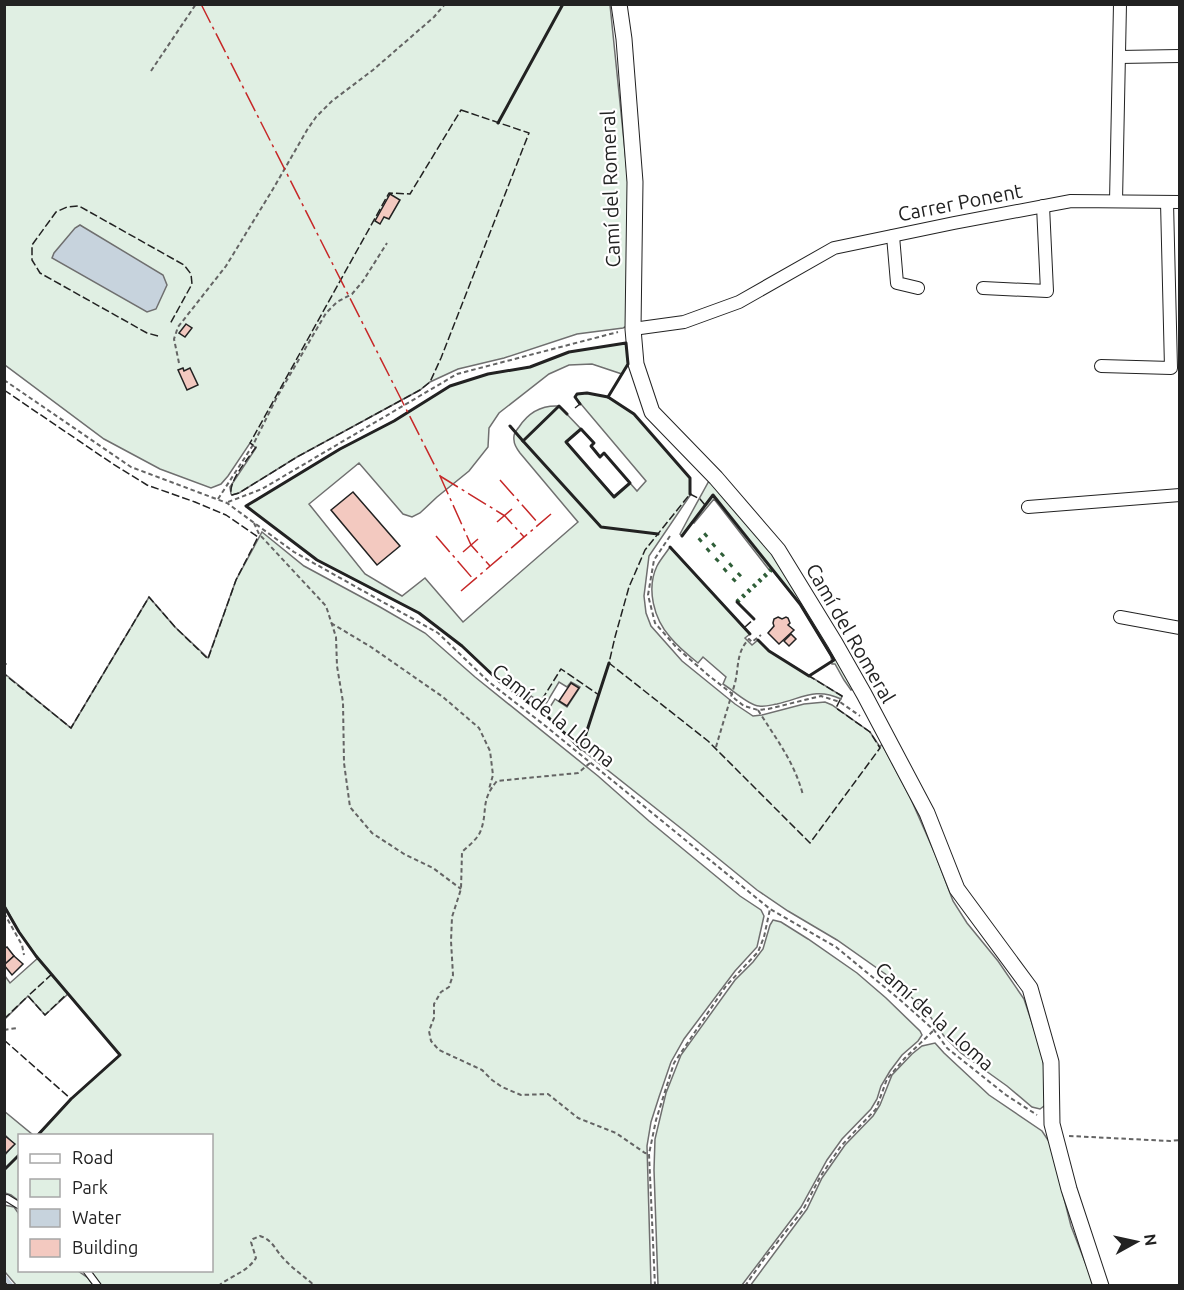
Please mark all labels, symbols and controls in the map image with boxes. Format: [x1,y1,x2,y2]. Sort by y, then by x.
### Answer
street label: Camí del Romeral [596,110,624,268]
street label: Carrer Ponent [896,179,1024,225]
street label: Camí del Romeral [802,559,900,707]
street label: Camí de la Lloma [488,658,620,772]
street label: Camí de la Lloma [871,957,999,1075]
legend [18,1134,213,1272]
text: Road [72,1147,114,1167]
text: Park [72,1177,108,1197]
text: Water [72,1207,122,1227]
north arrow [1106,1212,1166,1272]
text: N [1141,1233,1161,1247]
text: Building [72,1237,138,1257]

